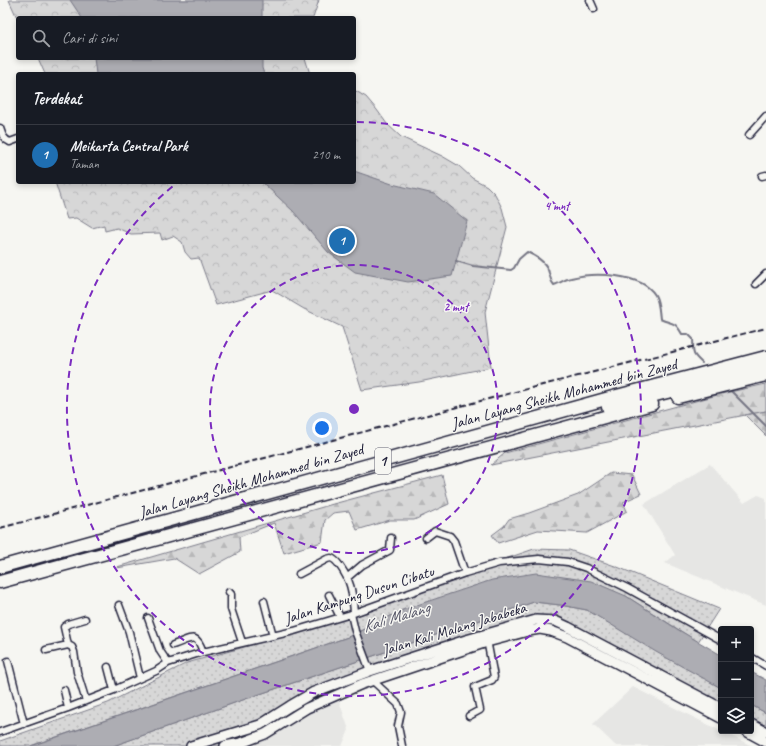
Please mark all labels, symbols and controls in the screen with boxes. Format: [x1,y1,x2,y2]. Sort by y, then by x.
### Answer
search box [16,16,356,60]
icon: search [30,27,52,49]
text: Cari di sini [62,29,117,48]
text: Terdekat [32,88,82,109]
text: Meikarta Central Park [70,137,188,156]
text: 1 [42,147,48,163]
text: 210 m [312,147,340,163]
text: Taman [70,156,99,172]
text: 4 mnt [545,198,571,214]
pin: 1 [329,226,355,256]
text: 2 mnt [444,299,470,315]
street label: Jalan Layang Sheikh Mohammed bin Zayed [448,354,681,434]
centre of rings [347,402,361,416]
your location [312,418,332,438]
street label: Jalan Layang Sheikh Mohammed bin Zayed [136,439,368,523]
road number: 1 [375,448,391,474]
street label: Jalan Kampung Dusun Cibatu [281,561,437,629]
water label: Kali Malang [360,596,434,637]
street label: Jalan Kali Malang Jababeka [379,597,529,661]
map controls [718,626,754,734]
button: + [718,626,754,662]
button: − [718,662,754,698]
button: layers [718,698,754,734]

